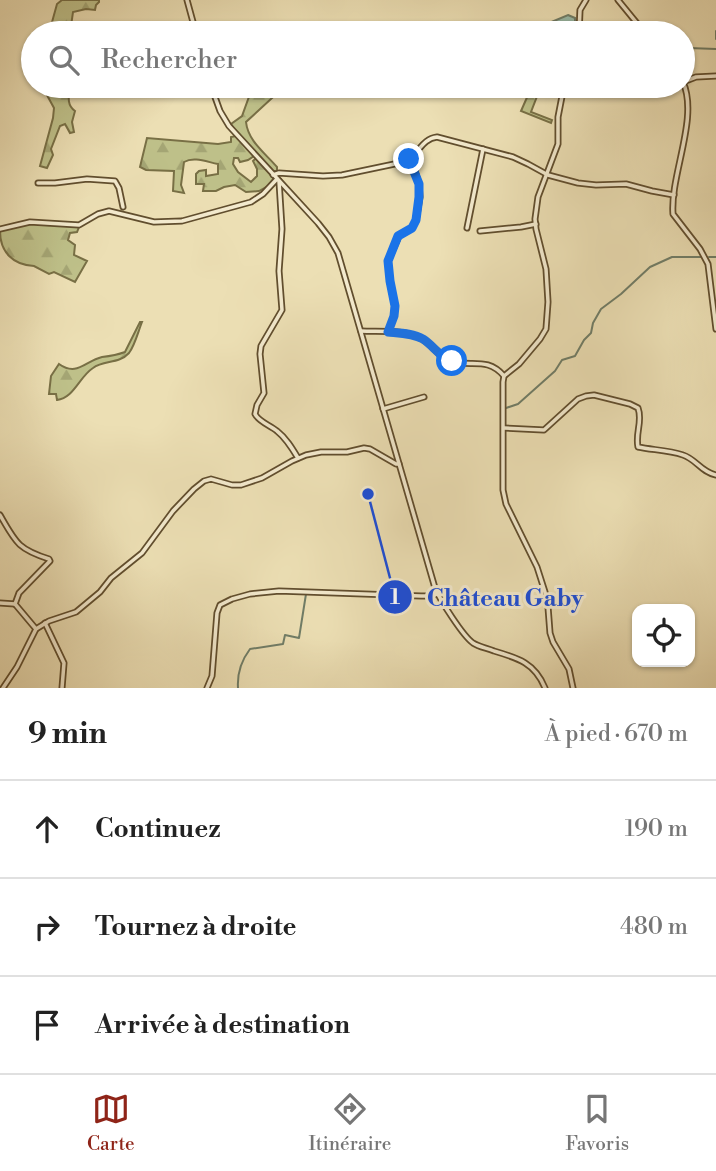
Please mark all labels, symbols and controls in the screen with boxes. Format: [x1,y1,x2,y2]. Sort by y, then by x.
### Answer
search box [21,21,695,98]
icon: search [45,41,83,79]
text: Rechercher [101,44,237,76]
route end [393,143,424,174]
route start [436,345,467,376]
callout: Château Gaby [377,575,597,620]
text: Château Gaby [427,584,584,614]
text: 1 [390,585,400,611]
map controls [632,604,695,667]
button: locate [632,604,695,667]
text: 9 min [28,715,107,753]
text: À pied · 670 m [545,720,688,748]
icon: ahead [28,810,66,848]
text: Continuez [95,813,221,845]
text: 190 m [625,815,688,843]
icon: right [28,908,66,946]
text: Tournez à droite [95,911,297,943]
text: 480 m [620,913,688,941]
icon: arrive [28,1006,66,1044]
text: Arrivée à destination [95,1009,350,1041]
tab: Carte [87,1090,135,1156]
tab: Itinéraire [309,1090,391,1156]
tab: Favoris [565,1090,629,1156]

